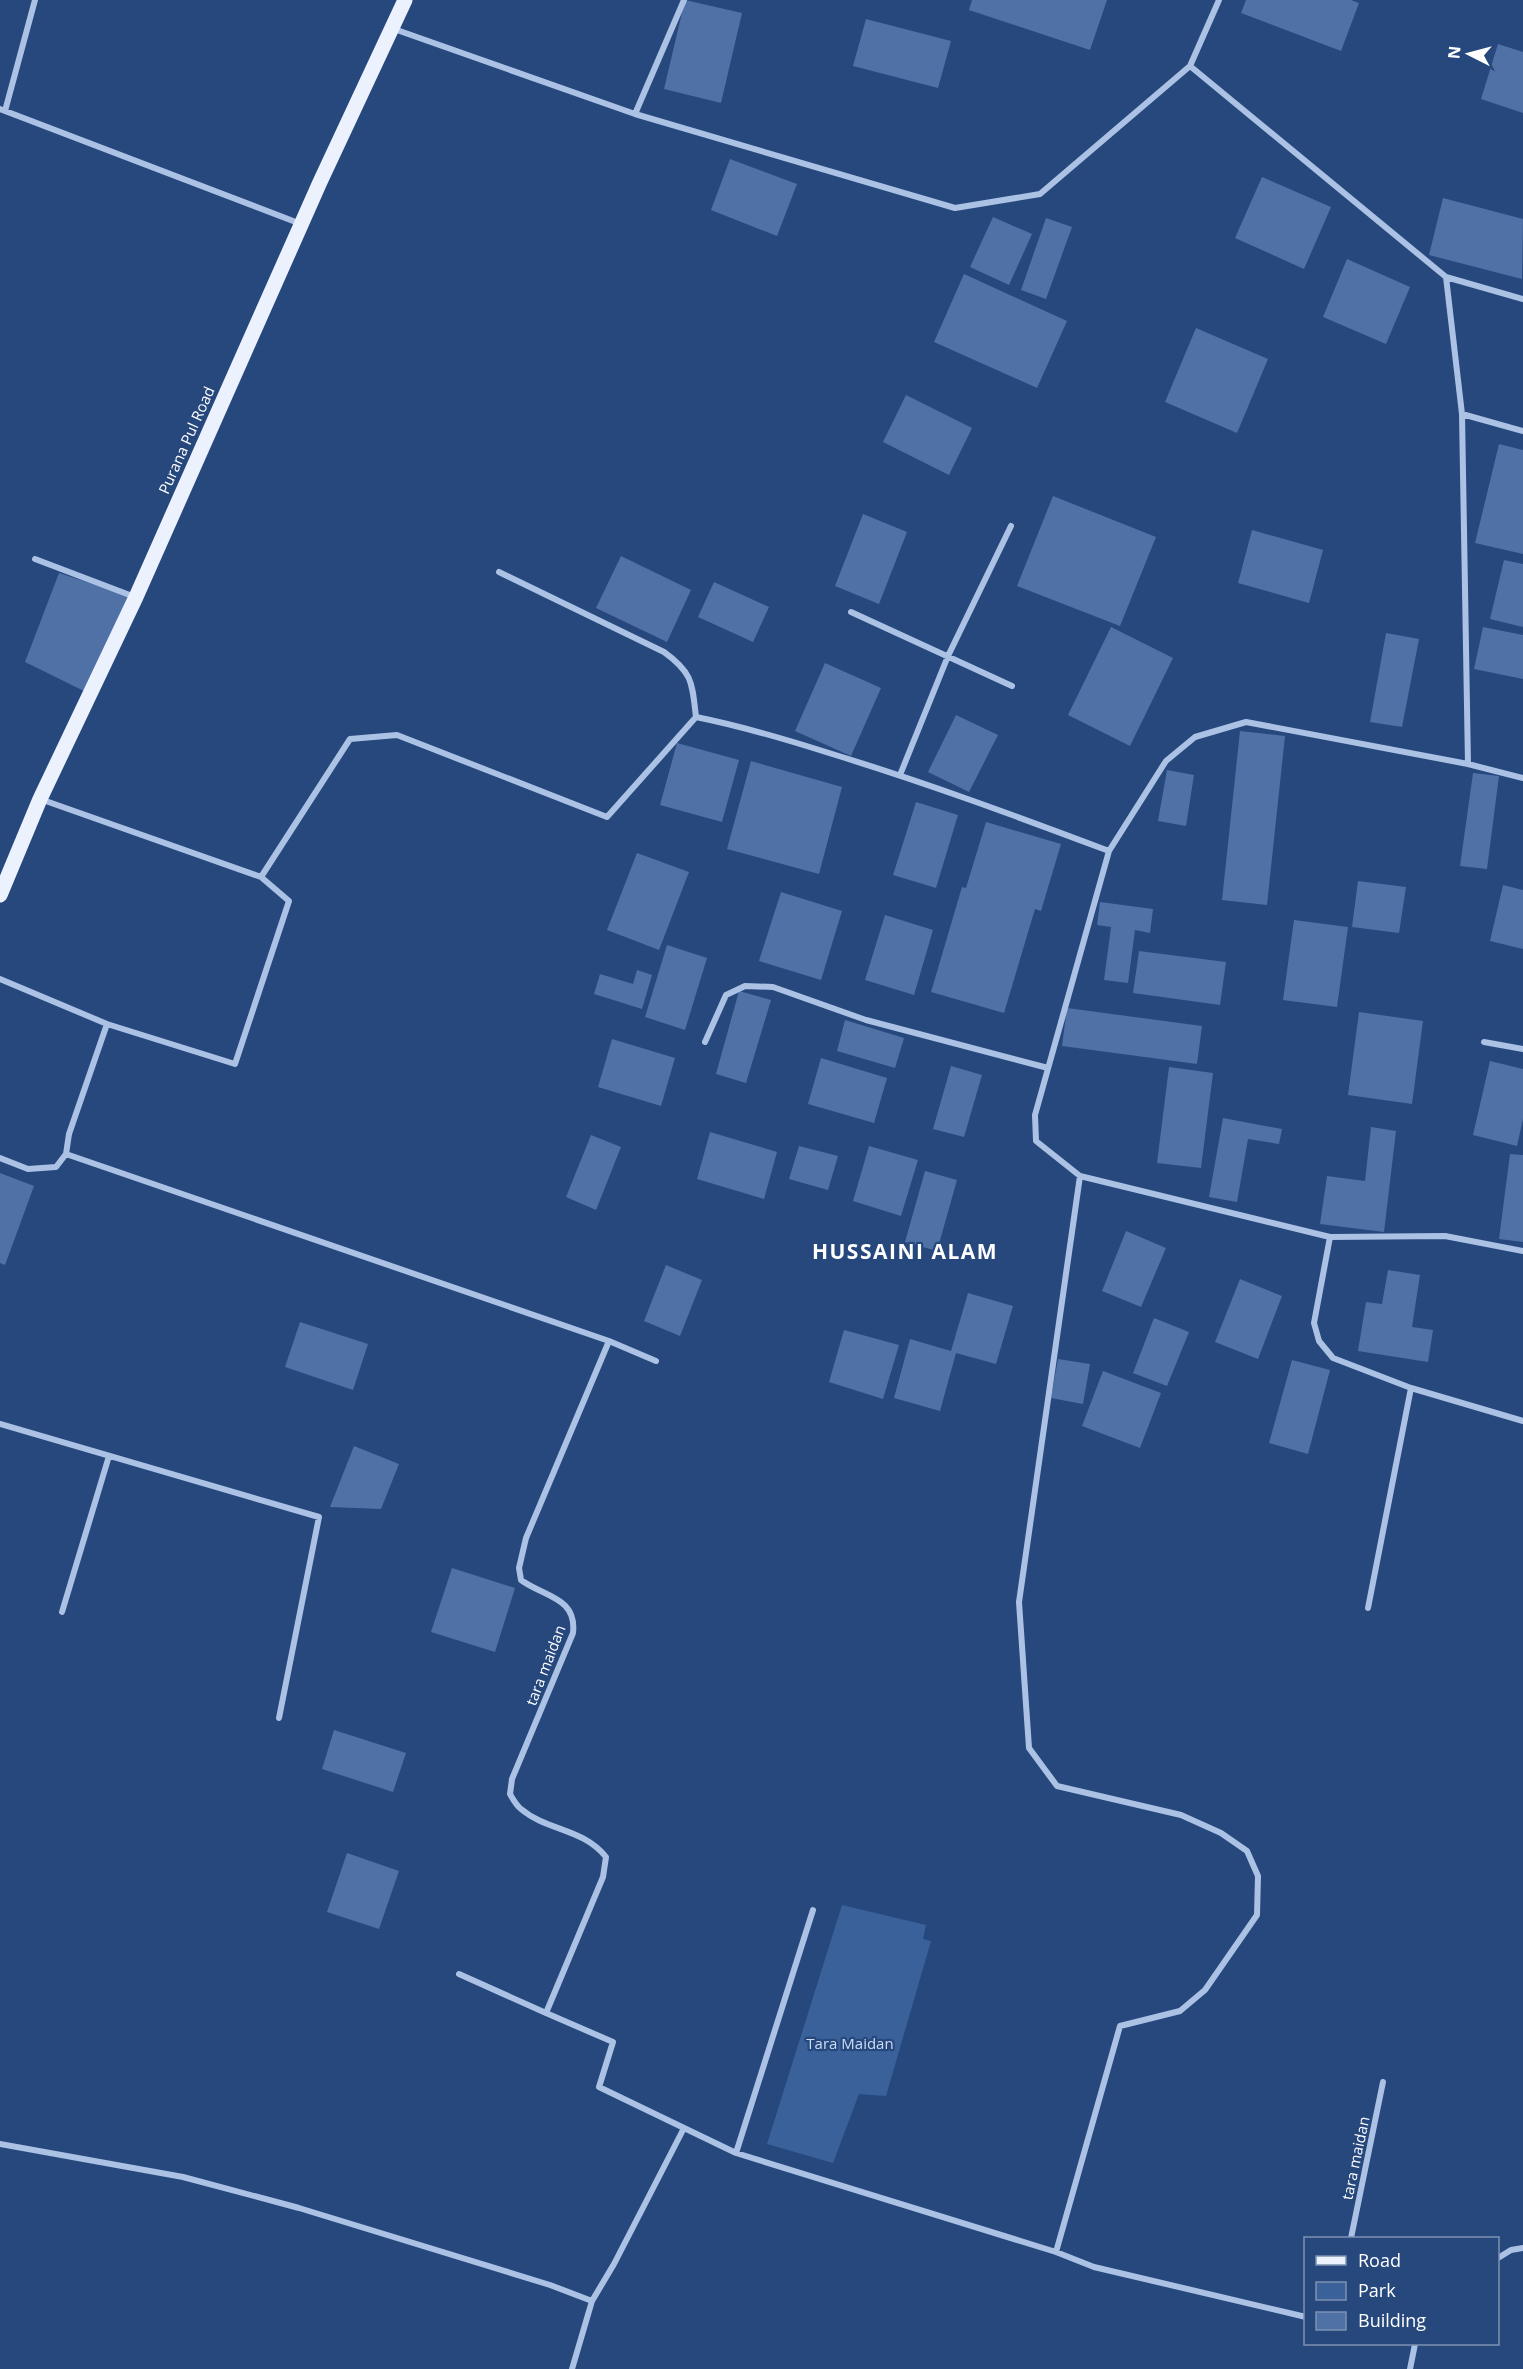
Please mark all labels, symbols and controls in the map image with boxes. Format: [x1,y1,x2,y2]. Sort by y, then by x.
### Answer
north arrow [1439,24,1499,84]
text: N [1442,45,1466,60]
street label: Purana Pul Road [153,383,219,497]
district label: HUSSAINI ALAM [812,1237,998,1265]
street label: tara maidan [520,1622,570,1708]
park label: Tara Maidan [806,2033,894,2053]
street label: tara maidan [1336,2114,1374,2202]
legend [1304,2237,1499,2345]
text: Road [1358,2248,1401,2272]
text: Park [1358,2278,1396,2302]
text: Building [1358,2308,1426,2332]

